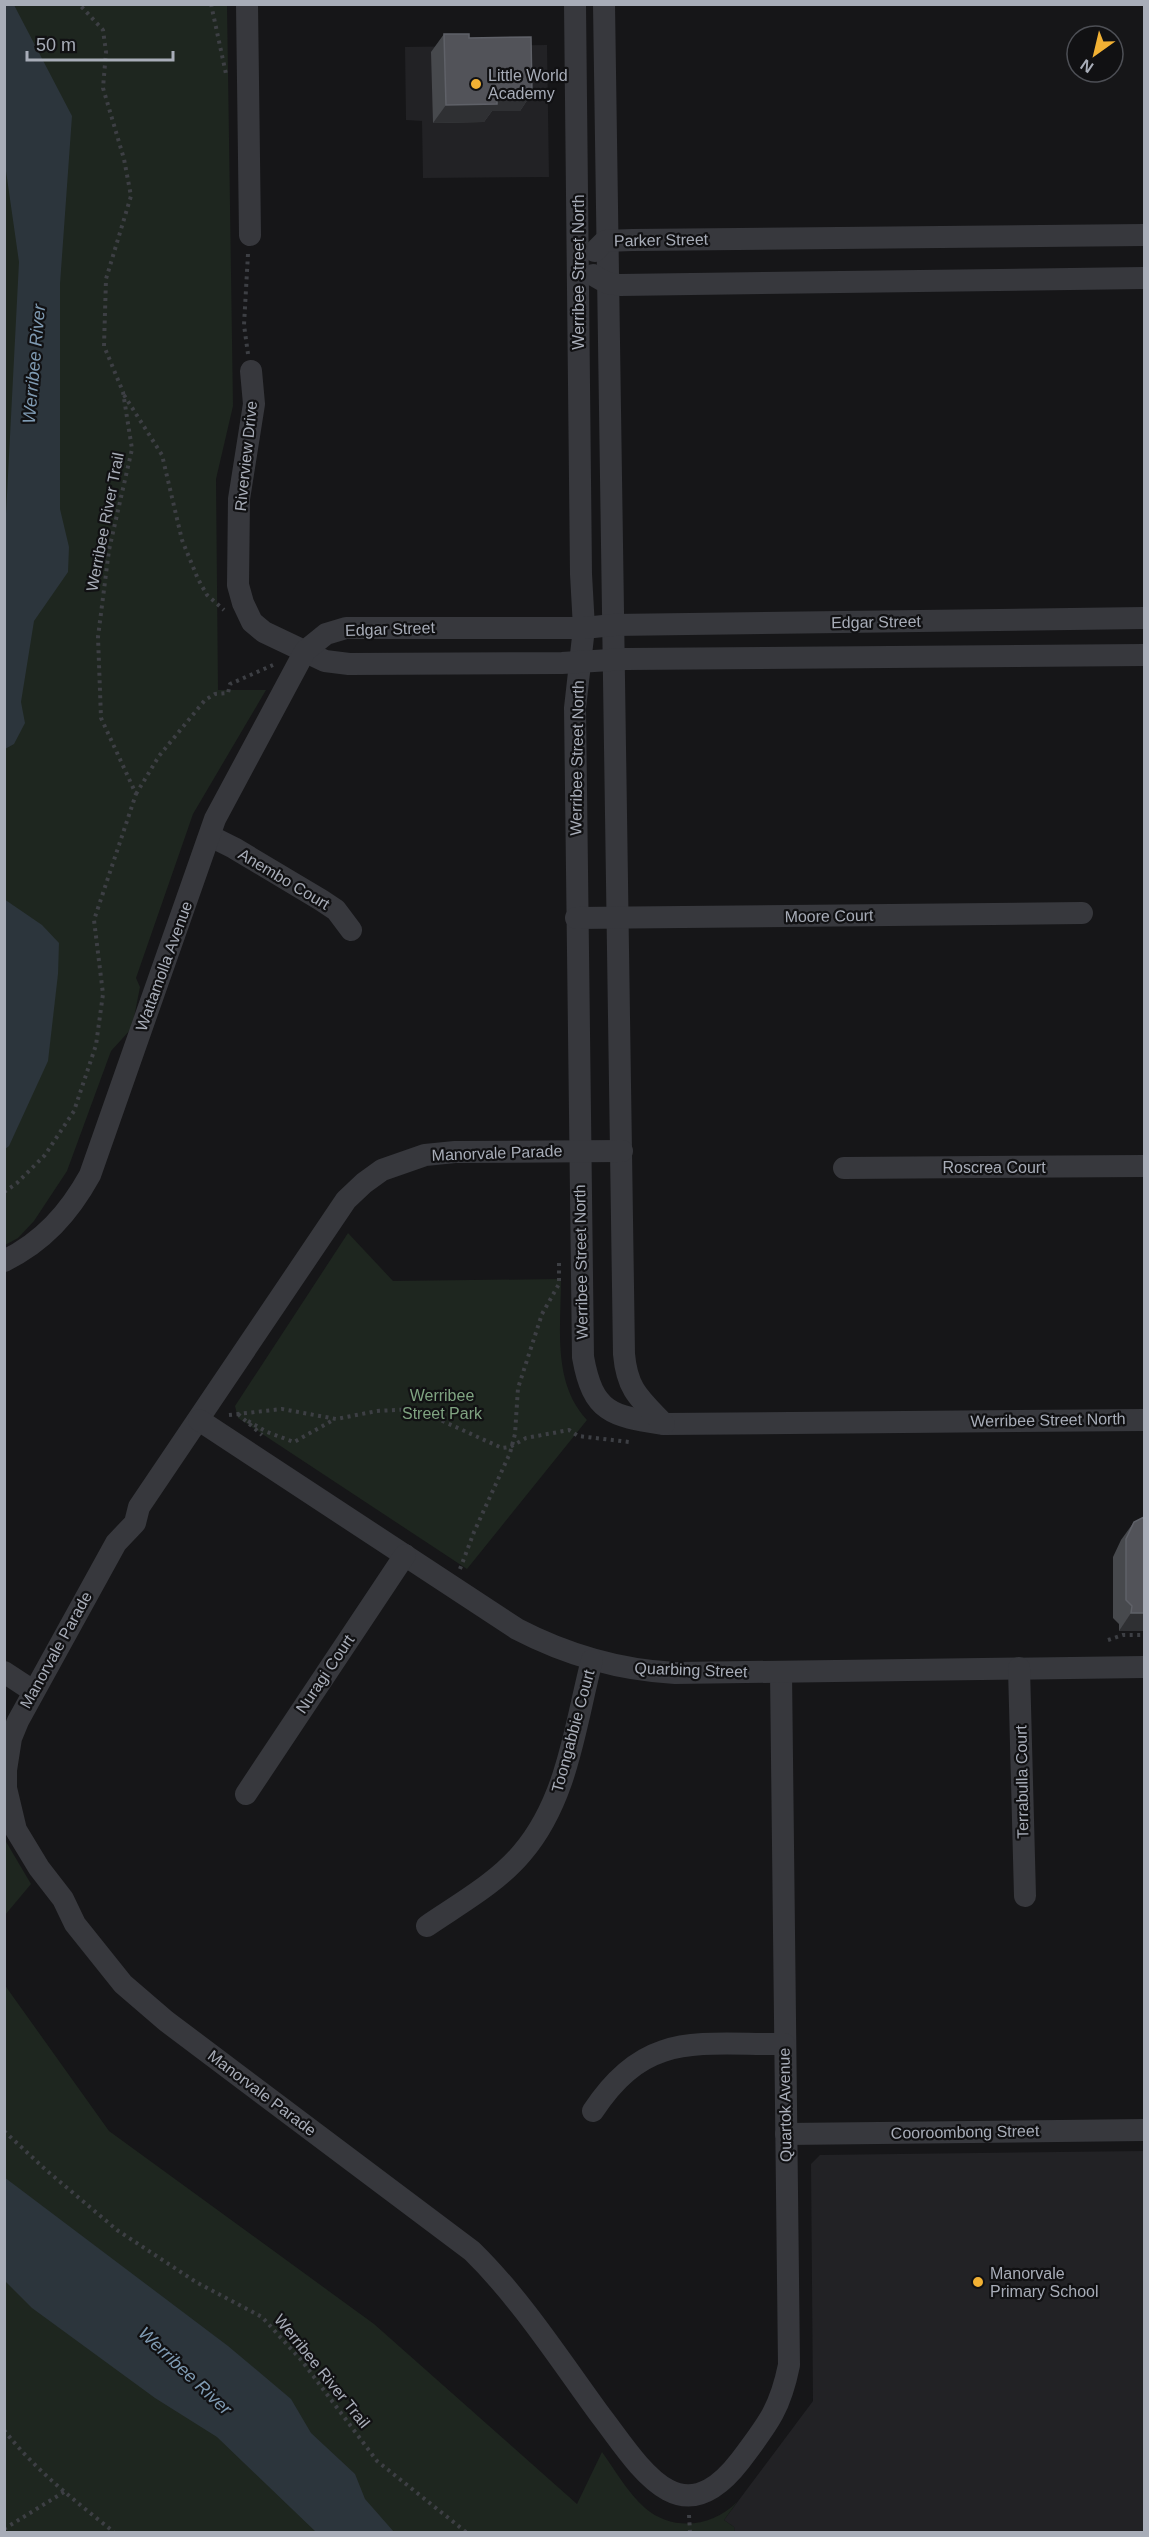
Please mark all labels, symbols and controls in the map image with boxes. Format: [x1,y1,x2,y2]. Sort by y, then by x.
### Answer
scale bar [27,24,172,62]
north arrow [1065,24,1125,84]
text: 50 m [36,35,76,55]
text: N [1077,56,1096,76]
place label: Little World Academy [488,67,568,102]
marker: Little World Academy [469,77,483,91]
street label: Werribee Street North [570,194,587,350]
street label: Parker Street [614,231,709,249]
water label: Werribee River [19,303,49,424]
street label: Riverview Drive [232,400,260,512]
street label: Werribee River Trail [83,451,127,593]
street label: Edgar Street [831,613,922,631]
street label: Edgar Street [345,619,436,639]
street label: Werribee Street North [567,680,587,836]
street label: Anembo Court [235,845,333,913]
street label: Wattamolla Avenue [133,899,195,1033]
street label: Moore Court [784,907,874,925]
street label: Manorvale Parade [431,1142,563,1164]
street label: Roscrea Court [942,1159,1046,1176]
street label: Werribee Street North [571,1184,591,1340]
park label: Werribee Street Park [402,1387,483,1422]
street label: Werribee Street North [970,1410,1126,1430]
street label: Manorvale Parade [17,1589,95,1711]
street label: Nuragi Court [293,1631,358,1716]
street label: Quarbing Street [634,1660,748,1680]
street label: Toongabbie Court [548,1667,598,1794]
street label: Terrabulla Court [1012,1724,1031,1839]
street label: Manorvale Parade [205,2047,319,2139]
street label: Quartok Avenue [776,2048,794,2162]
street label: Cooroombong Street [891,2122,1040,2142]
place label: Manorvale Primary School [990,2265,1098,2300]
marker: Manorvale Primary School [971,2275,985,2289]
street label: Werribee River Trail [271,2311,373,2431]
water label: Werribee River [134,2323,236,2420]

